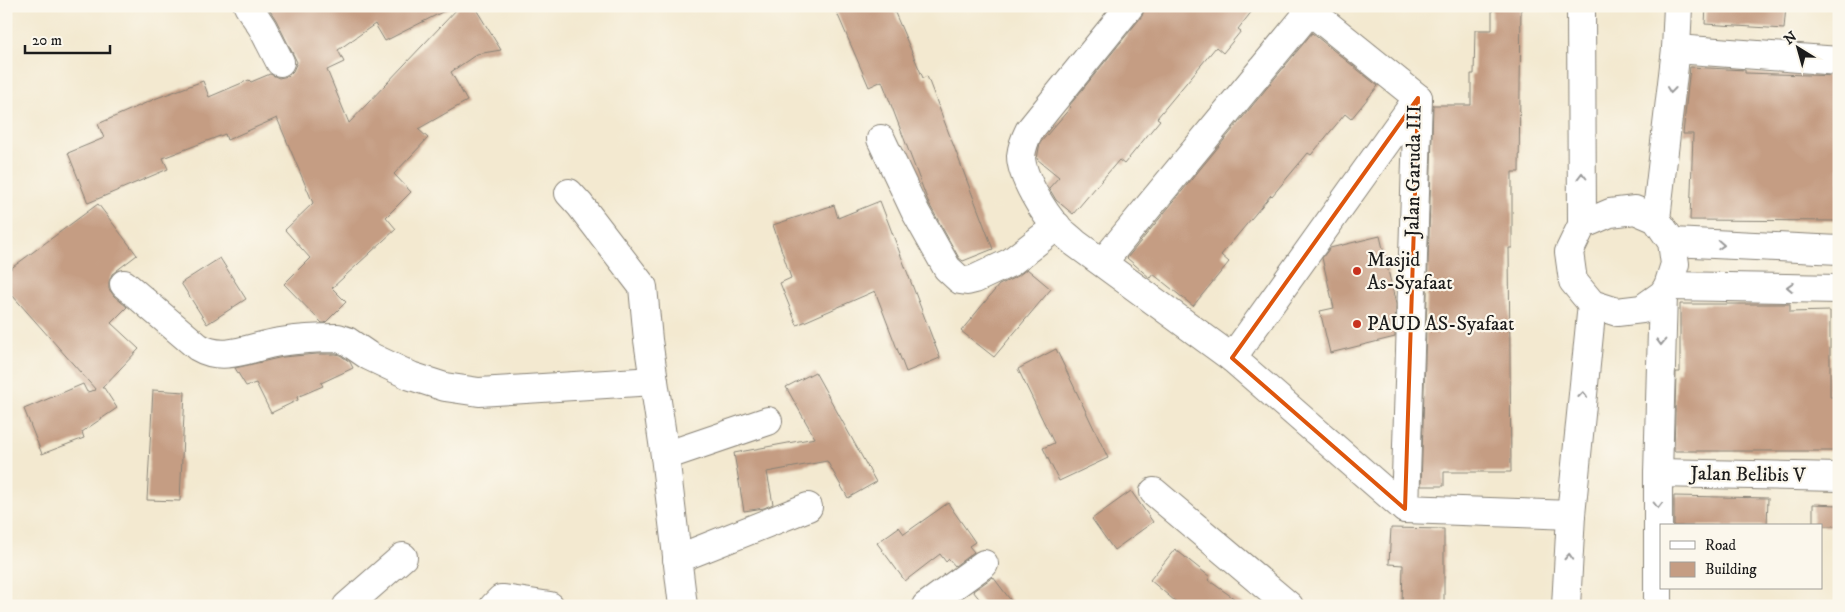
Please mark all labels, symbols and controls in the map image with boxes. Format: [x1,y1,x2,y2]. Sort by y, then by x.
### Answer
scale bar [25,22,110,54]
north arrow [1772,22,1822,72]
text: N [1781,27,1801,49]
text: 20 m [32,31,62,50]
one-way arrow [1666,86,1677,94]
street label: Jalan Garuda III [1400,105,1428,239]
one-way arrow [1577,172,1587,180]
one-way arrow [1717,239,1725,250]
place label: Masjid As-Syafaat [1367,248,1453,296]
marker: Masjid As-Syafaat [1351,265,1363,277]
one-way arrow [1786,282,1794,293]
place label: PAUD AS-Syafaat [1367,312,1514,337]
marker: PAUD AS-Syafaat [1351,318,1363,330]
one-way arrow [1656,339,1667,347]
one-way arrow [1577,391,1588,399]
street label: Jalan Belibis V [1688,461,1806,489]
one-way arrow [1653,502,1663,509]
legend [1660,524,1822,590]
text: Road [1705,536,1737,555]
one-way arrow [1563,553,1574,561]
text: Building [1705,560,1757,579]

